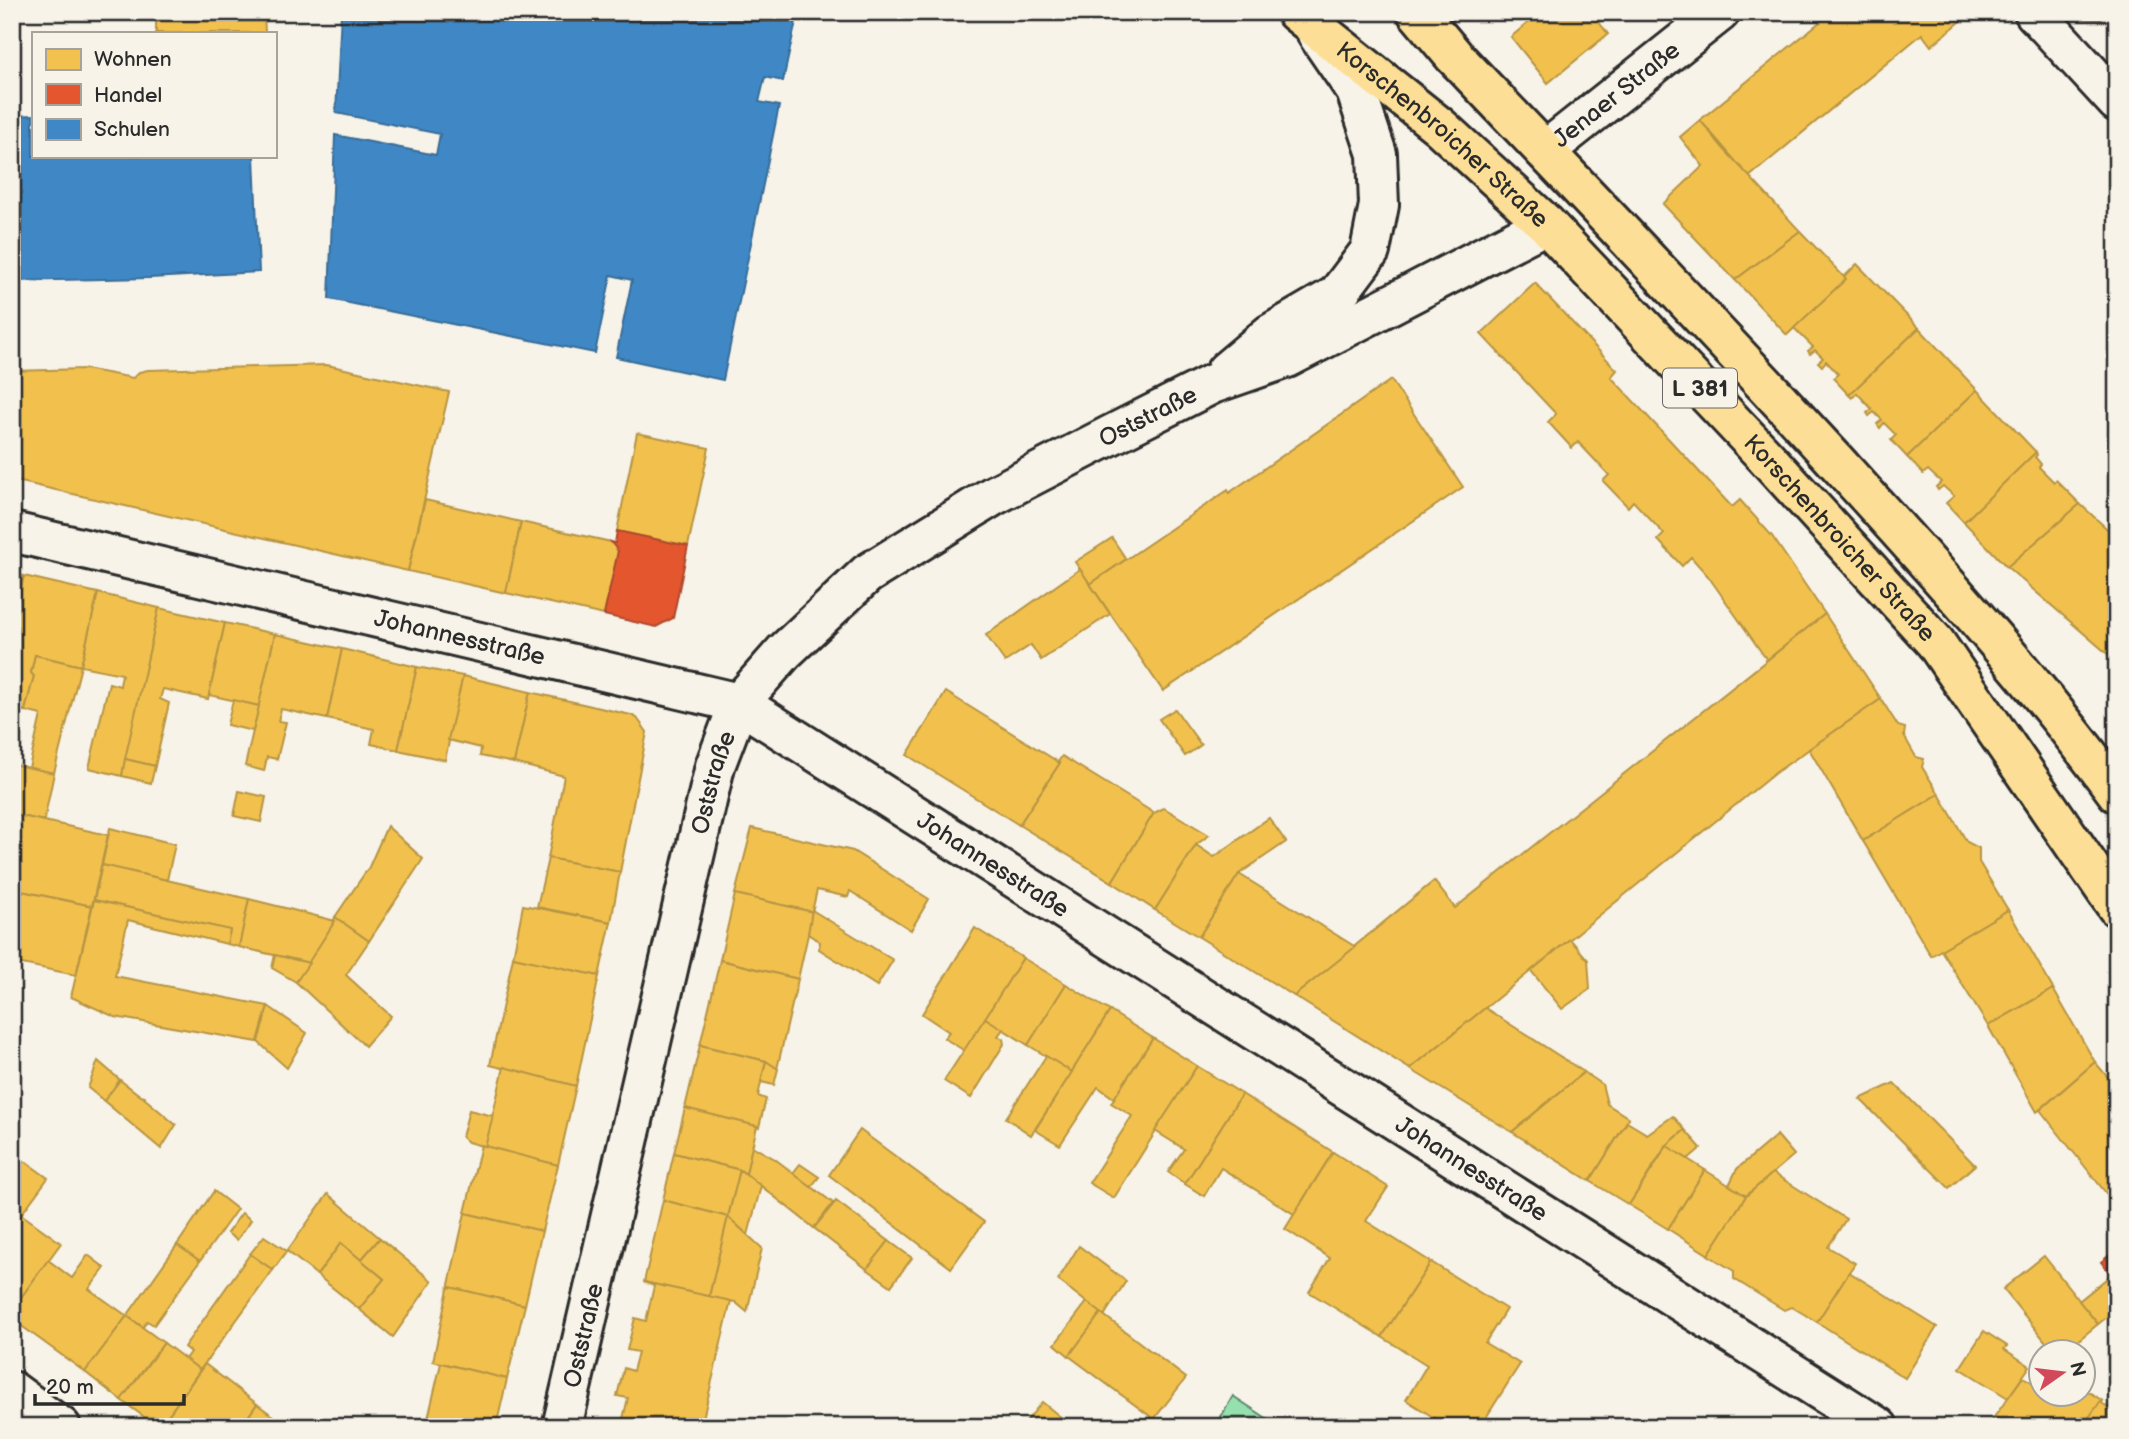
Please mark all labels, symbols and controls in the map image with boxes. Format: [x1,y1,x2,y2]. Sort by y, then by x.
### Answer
legend [32,32,276,158]
street label: Korschenbroicher Straße [1330,36,1554,234]
street label: Jenaer Straße [1547,36,1686,154]
text: Wohnen [94,47,172,72]
text: Handel [94,83,162,108]
text: Schulen [94,117,170,142]
road number: L 381 [1663,368,1737,408]
street label: Oststraße [1094,380,1202,454]
street label: Korschenbroicher Straße [1737,429,1942,648]
street label: Johannesstraße [371,604,548,672]
street label: Oststraße [686,727,742,837]
street label: Johannesstraße [911,806,1074,924]
street label: Johannesstraße [1390,1110,1553,1228]
street label: Oststraße [558,1281,610,1390]
north arrow [2028,1338,2098,1408]
text: N [2064,1360,2090,1379]
scale bar [35,1362,184,1406]
text: 20 m [46,1375,94,1400]

